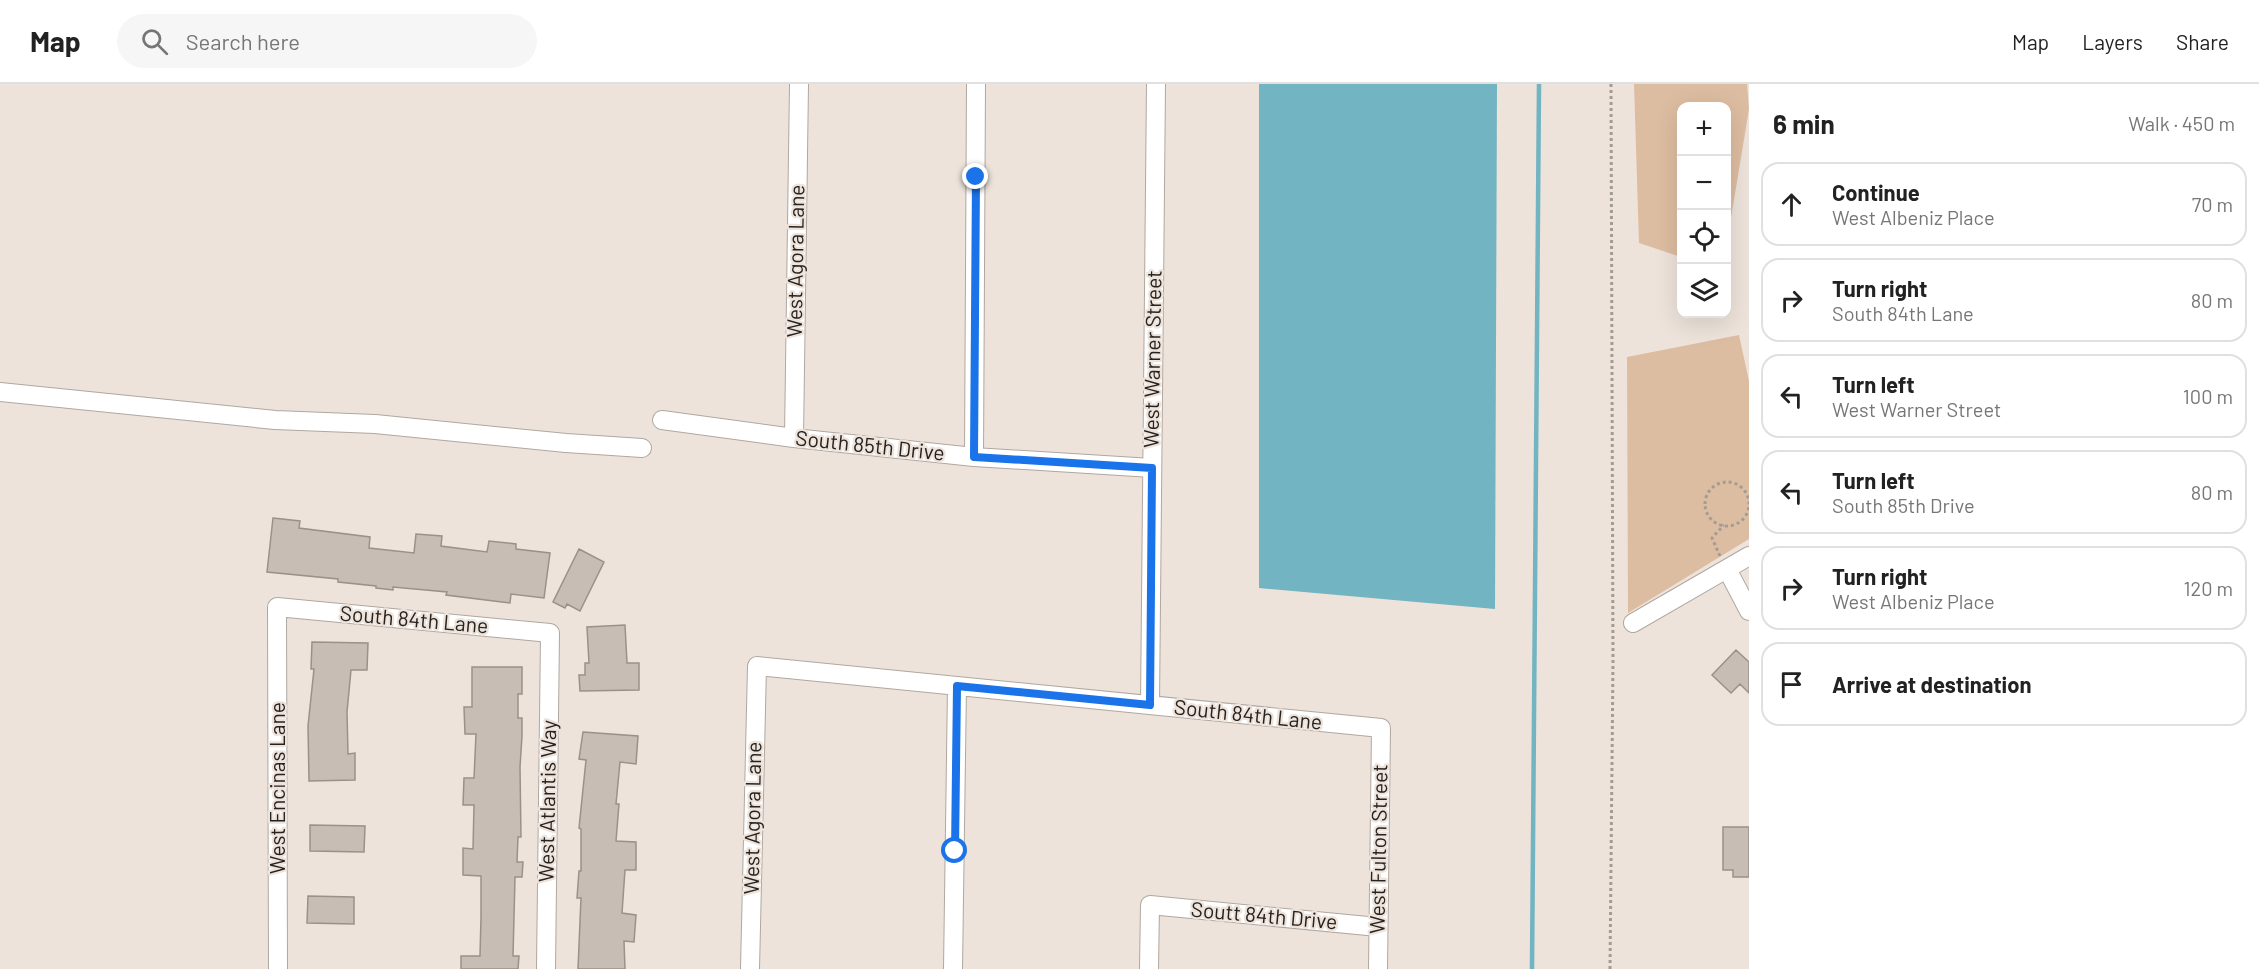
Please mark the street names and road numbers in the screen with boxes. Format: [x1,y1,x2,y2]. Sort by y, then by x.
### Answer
street label: West Agora Lane [781,184,808,338]
street label: West Warner Street [1137,270,1166,448]
street label: South 85th Drive [794,424,946,465]
street label: South 84th Lane [339,600,489,637]
street label: South 84th Lane [1173,693,1323,734]
street label: West Encinas Lane [264,702,289,874]
street label: West Atlantis Way [533,719,560,882]
street label: West Agora Lane [738,741,765,895]
street label: West Fulton Street [1364,764,1391,934]
street label: Soutt 84th Drive [1190,896,1338,933]

